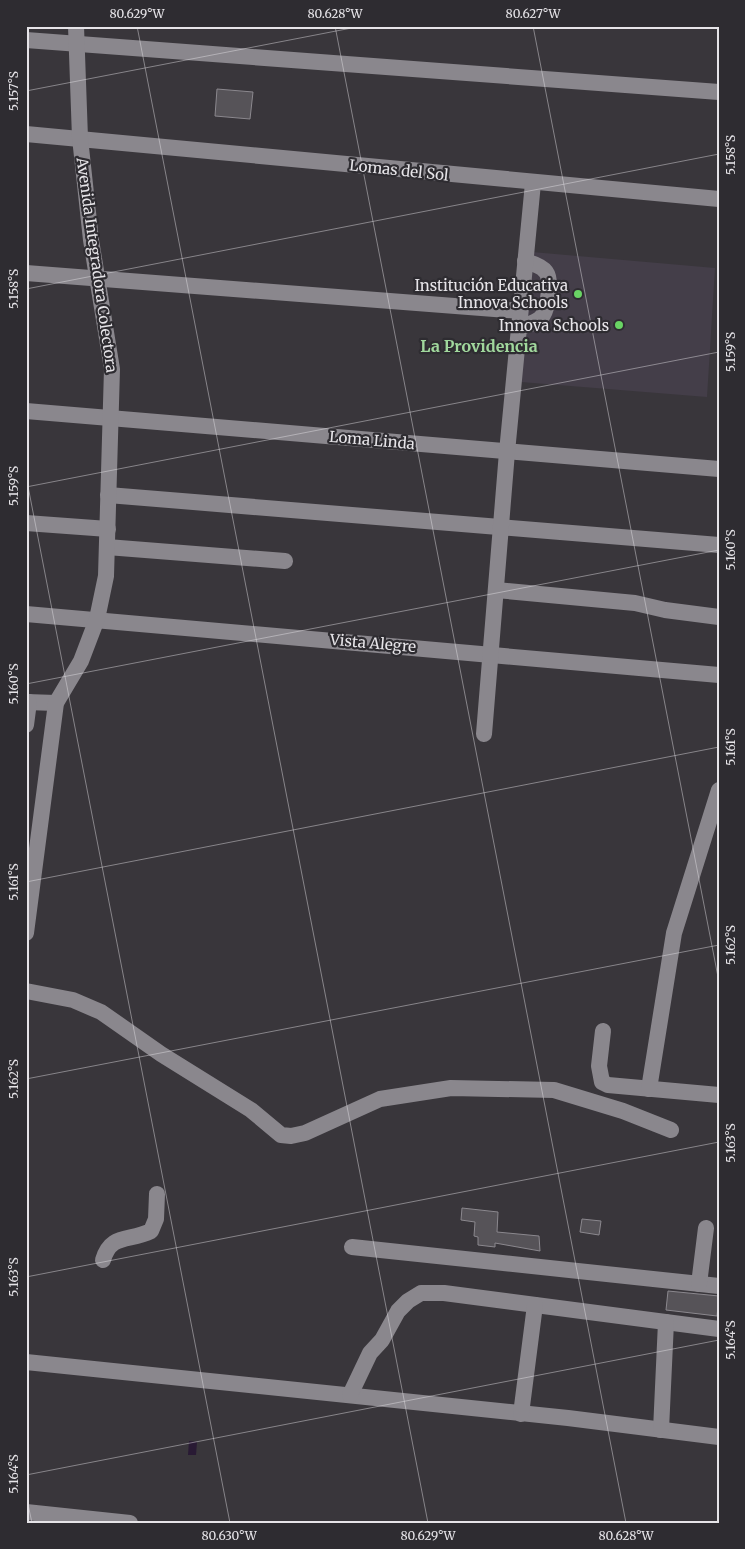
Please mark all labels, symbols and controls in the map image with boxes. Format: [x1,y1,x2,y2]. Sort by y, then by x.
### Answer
text: 80.629°W [109,6,166,21]
text: 80.628°W [307,6,364,21]
text: 80.627°W [506,6,561,21]
text: 5.157°S [6,71,21,111]
text: 5.158°S [723,135,738,175]
street label: Avenida Integradora Colectora [72,155,122,374]
street label: Lomas del Sol [348,155,450,185]
text: 5.158°S [6,269,21,309]
place label: Institución Educativa Innova Schools [414,276,568,312]
marker: Institución Educativa Innova Schools [572,288,584,300]
place label: Innova Schools [499,316,609,335]
marker: Innova Schools [613,319,625,331]
text: 5.159°S [723,332,738,372]
district label: La Providencia [420,336,538,356]
street label: Loma Linda [328,427,416,453]
text: 5.159°S [6,466,21,506]
text: 5.160°S [723,529,738,571]
street label: Vista Alegre [328,630,417,656]
text: 5.160°S [6,663,21,705]
text: 5.161°S [723,728,738,766]
text: 5.161°S [6,863,21,901]
text: 5.162°S [723,925,738,965]
text: 5.162°S [6,1059,21,1099]
text: 5.163°S [723,1123,738,1163]
text: 5.163°S [6,1257,21,1297]
text: 5.164°S [723,1320,738,1360]
text: 5.164°S [6,1454,21,1494]
text: 80.630°W [201,1528,258,1543]
text: 80.629°W [400,1528,457,1543]
text: 80.628°W [598,1528,655,1543]

